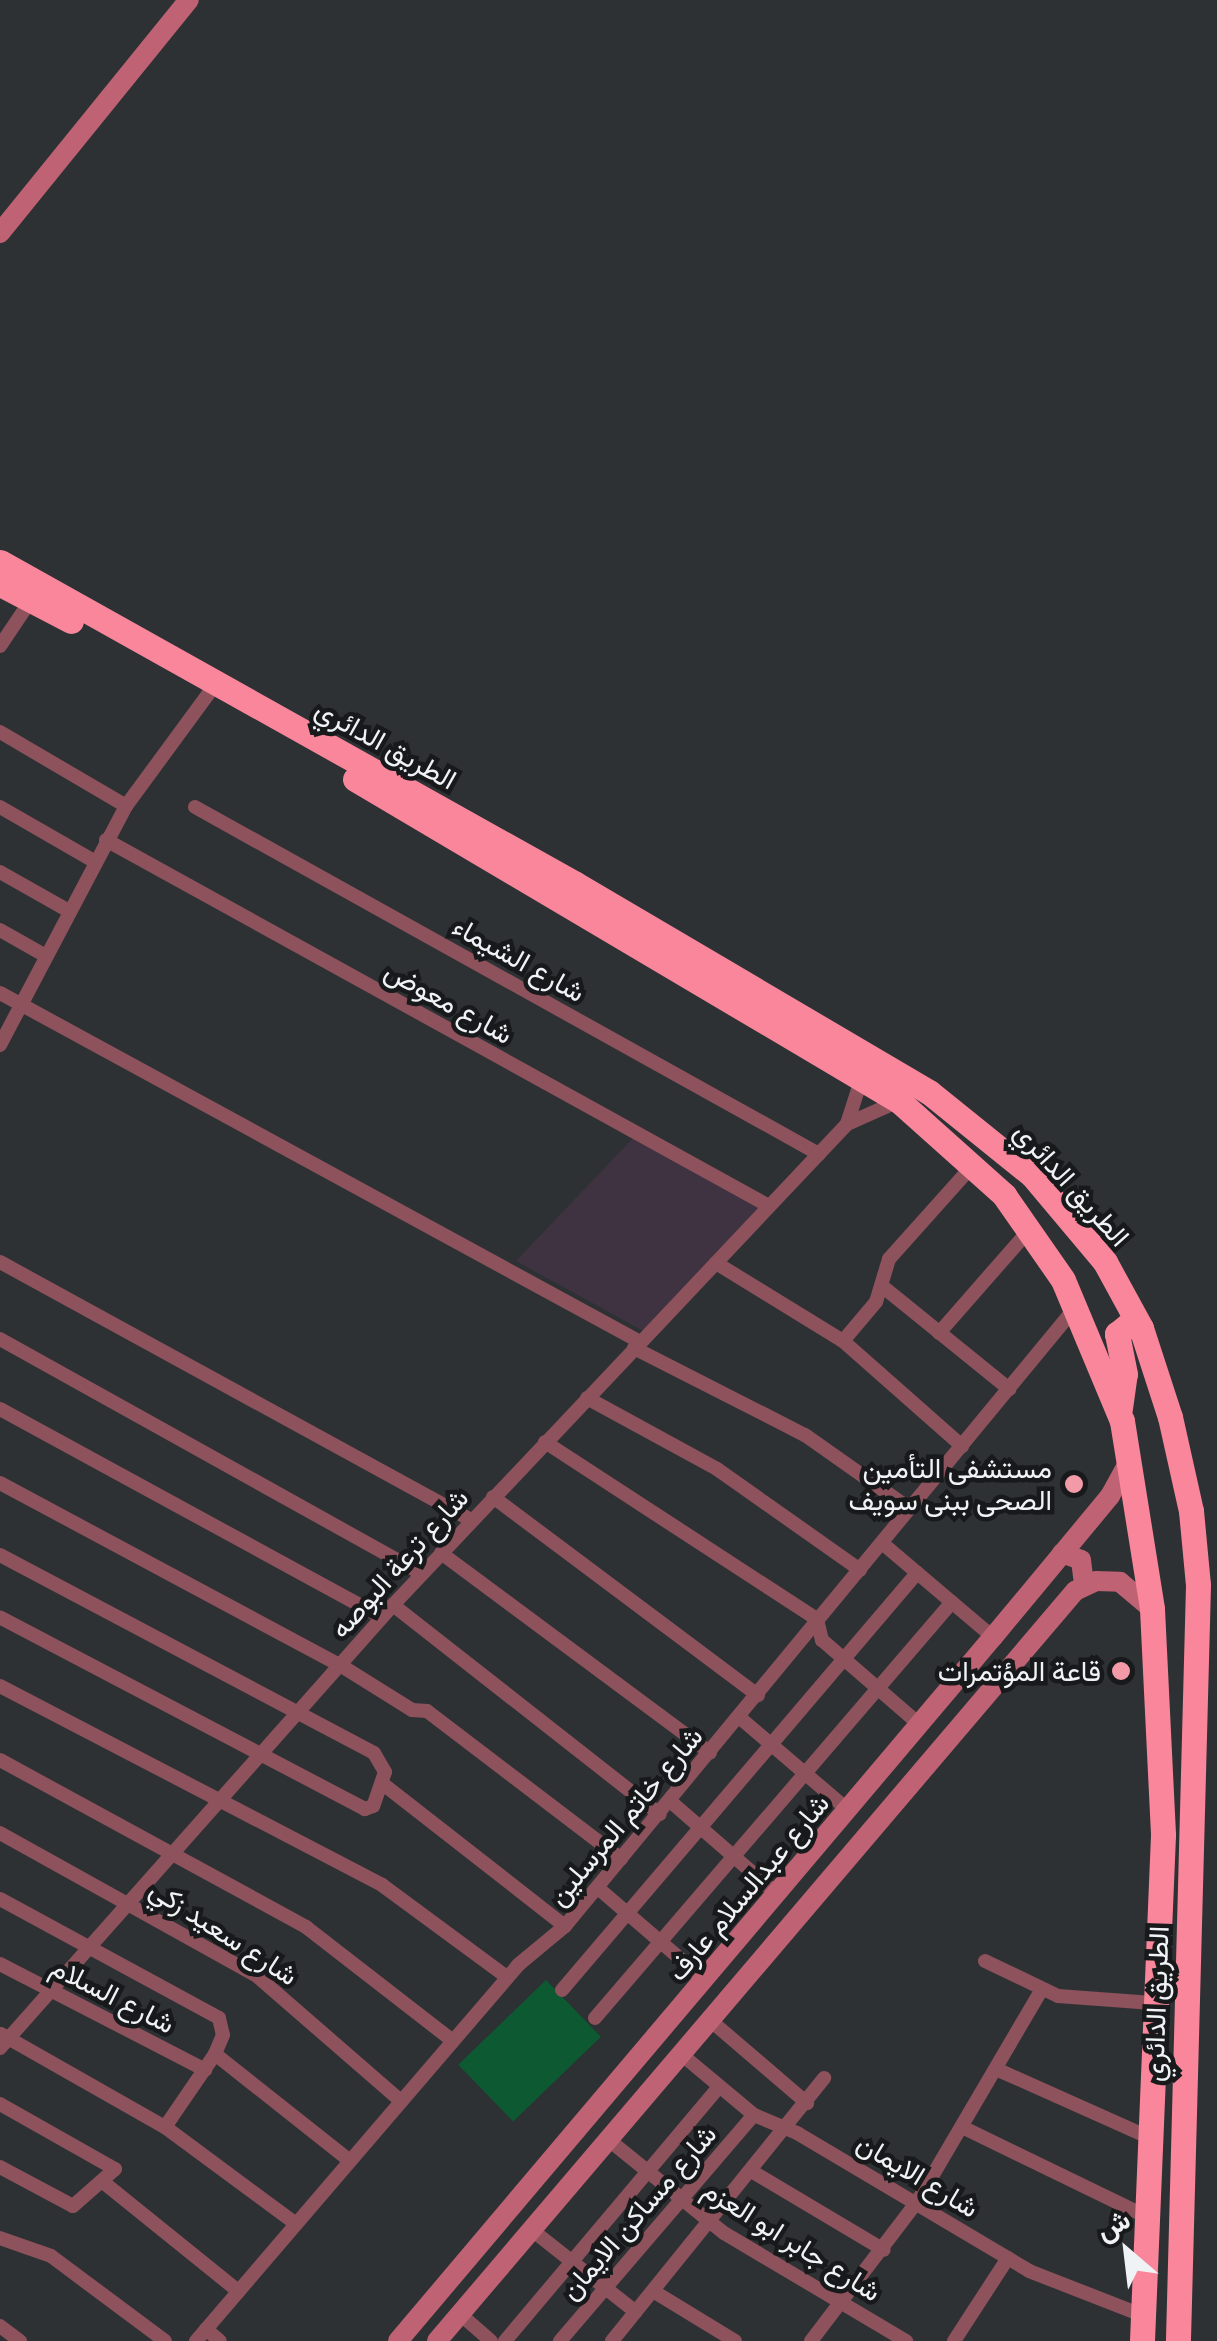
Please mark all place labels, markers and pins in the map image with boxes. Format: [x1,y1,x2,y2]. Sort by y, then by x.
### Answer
place label: مستشفى التأمين الصحى ببنى سويف [848,1451,1052,1517]
marker: مستشفى التأمين الصحى ببنى سويف [1061,1471,1087,1497]
place label: قاعة المؤتمرات [938,1654,1101,1688]
marker: قاعة المؤتمرات [1110,1660,1132,1682]

